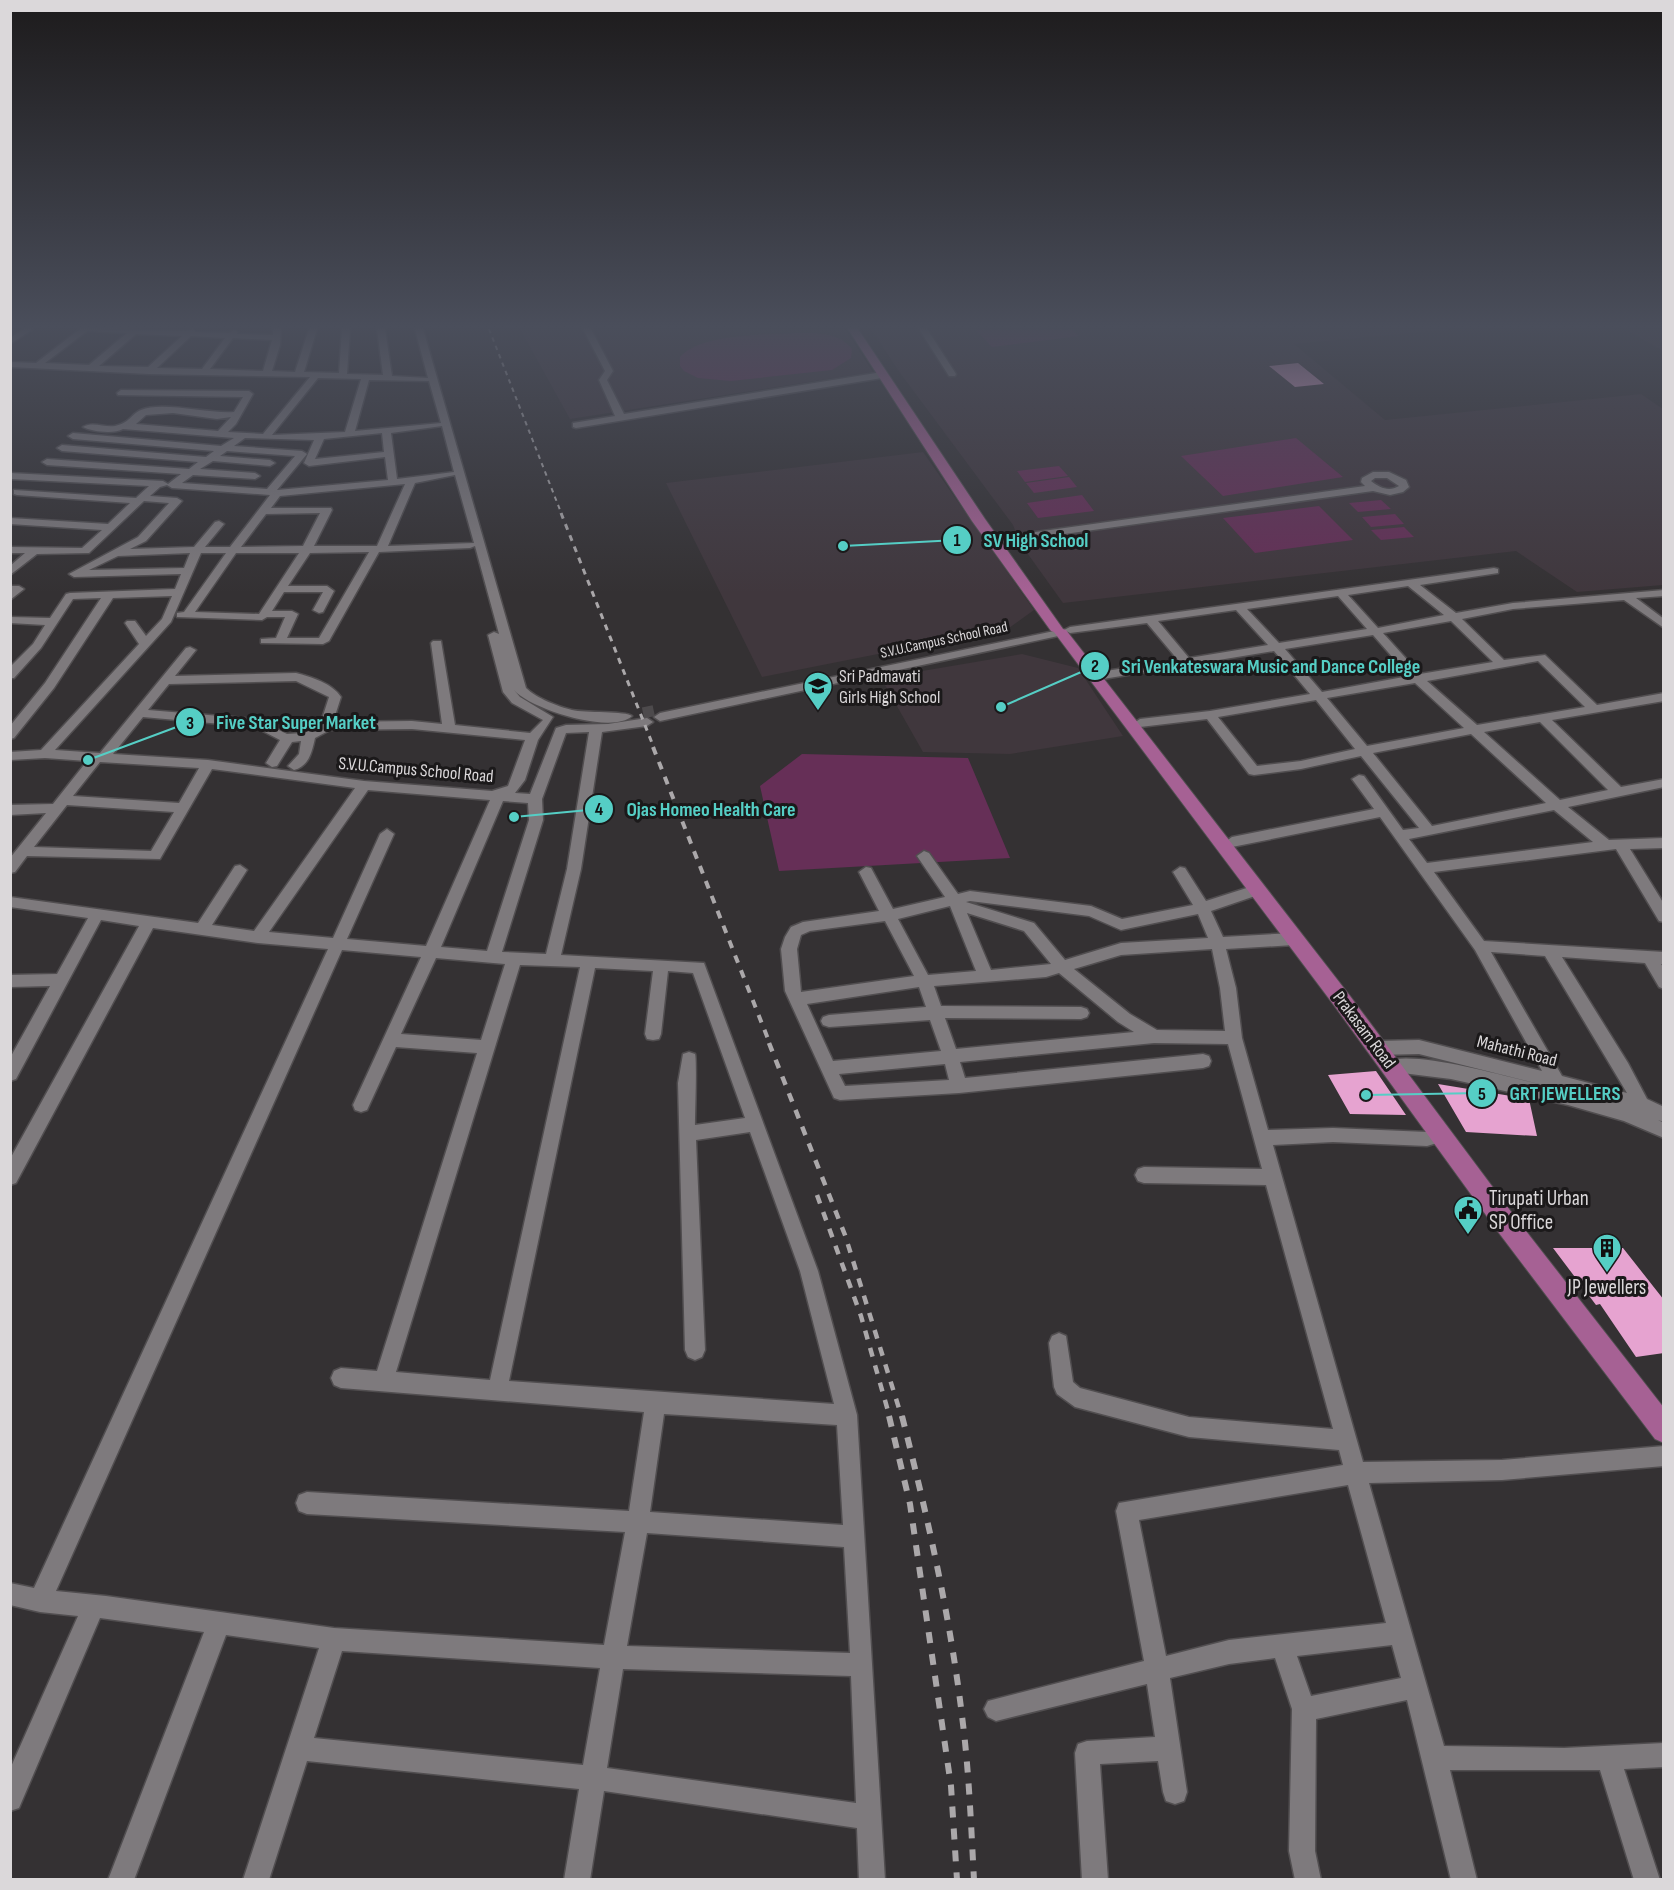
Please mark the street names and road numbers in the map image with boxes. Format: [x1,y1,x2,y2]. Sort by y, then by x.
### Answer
street label: S.V.U.Campus School Road [879,617,1009,663]
street label: S.V.U.Campus School Road [338,753,494,787]
street label: Prakasam Road [1328,987,1400,1073]
street label: Mahathi Road [1475,1031,1559,1071]

